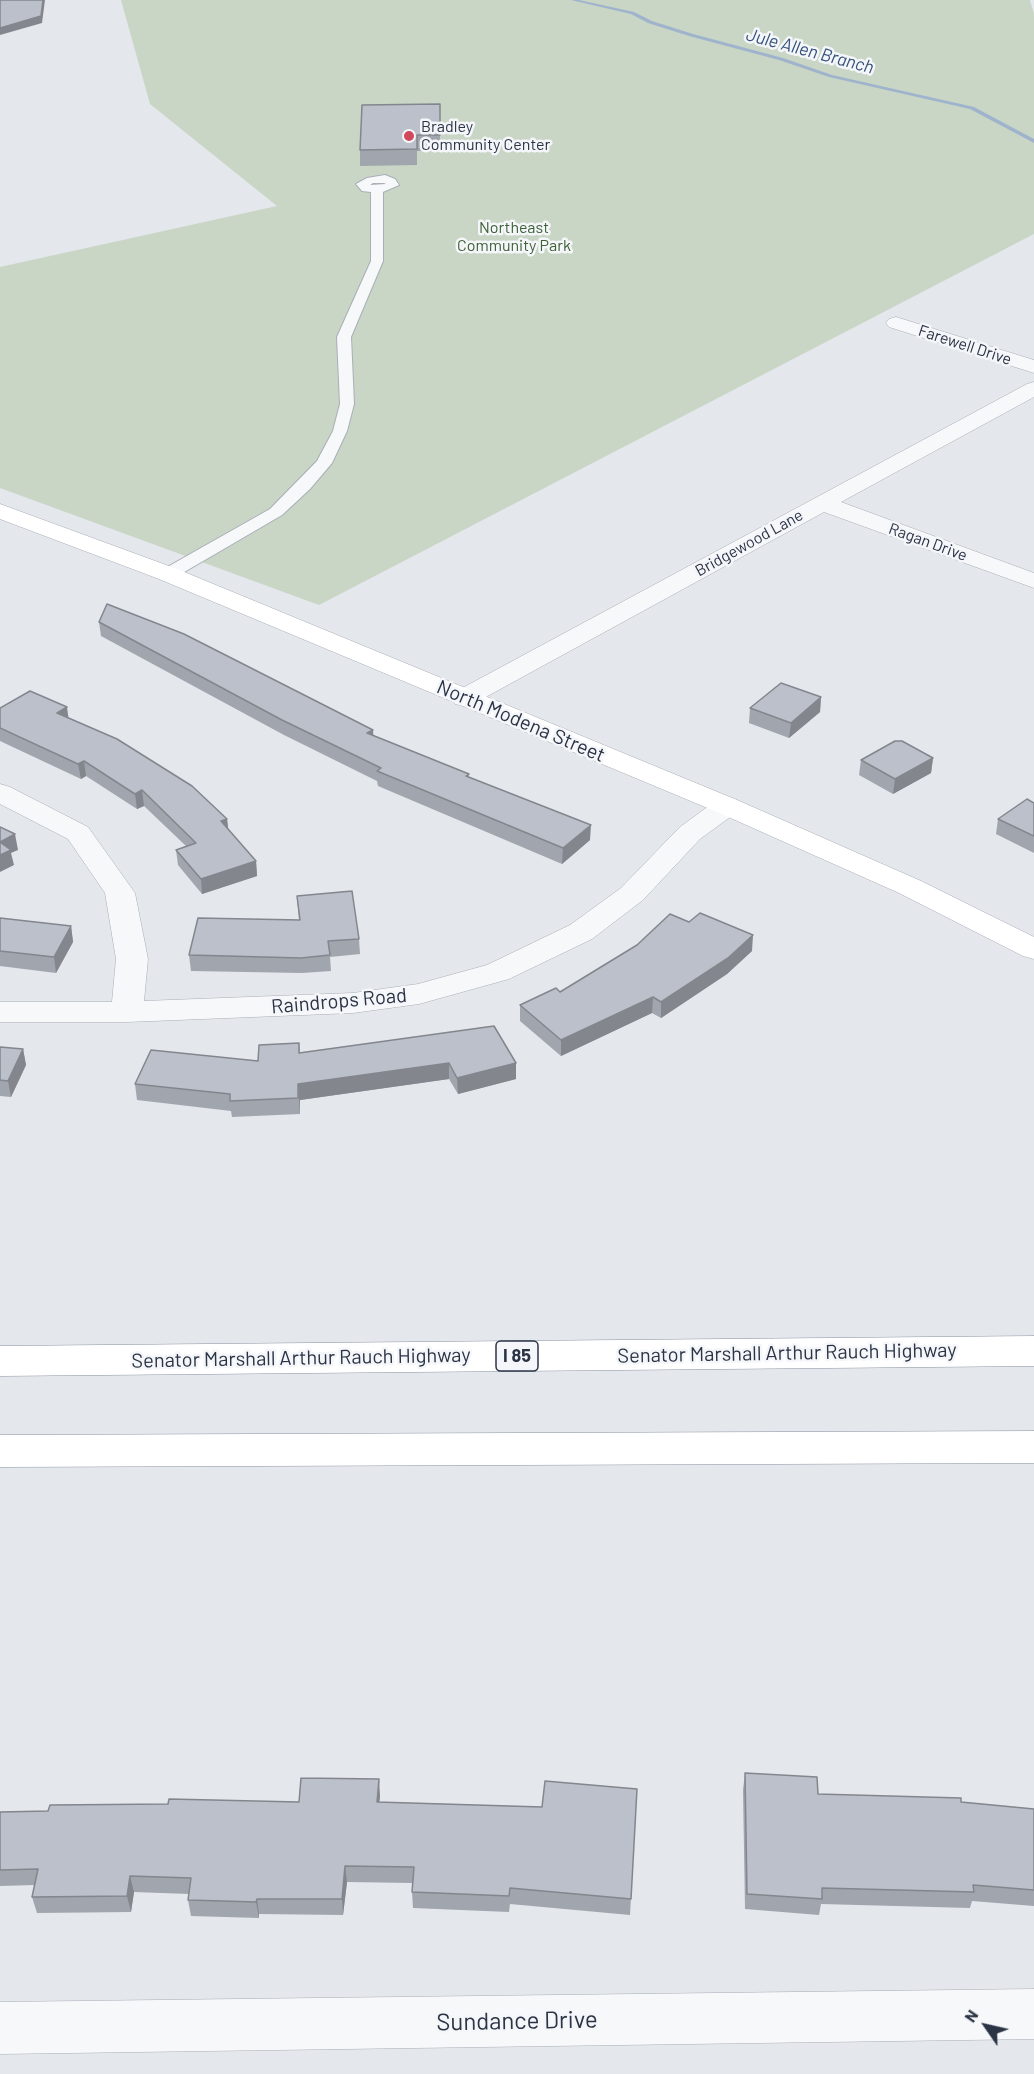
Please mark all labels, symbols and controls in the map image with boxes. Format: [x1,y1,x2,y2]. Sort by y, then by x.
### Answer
water label: Jule Allen Branch [744,24,876,78]
place label: Bradley Community Center [421,117,550,155]
marker: Bradley Community Center [402,129,416,143]
park label: Northeast Community Park [457,218,571,256]
street label: Farewell Drive [916,321,1014,369]
street label: Bridgewood Lane [692,505,806,581]
street label: Ragan Drive [886,519,970,565]
street label: North Modena Street [433,675,609,767]
street label: Raindrops Road [270,983,408,1019]
street label: Senator Marshall Arthur Rauch Highway [617,1338,957,1368]
road number: I 85 [496,1341,538,1371]
street label: Senator Marshall Arthur Rauch Highway [131,1343,471,1373]
north arrow [956,1996,1016,2056]
street label: Sundance Drive [436,2005,598,2037]
text: N [960,2006,982,2025]

